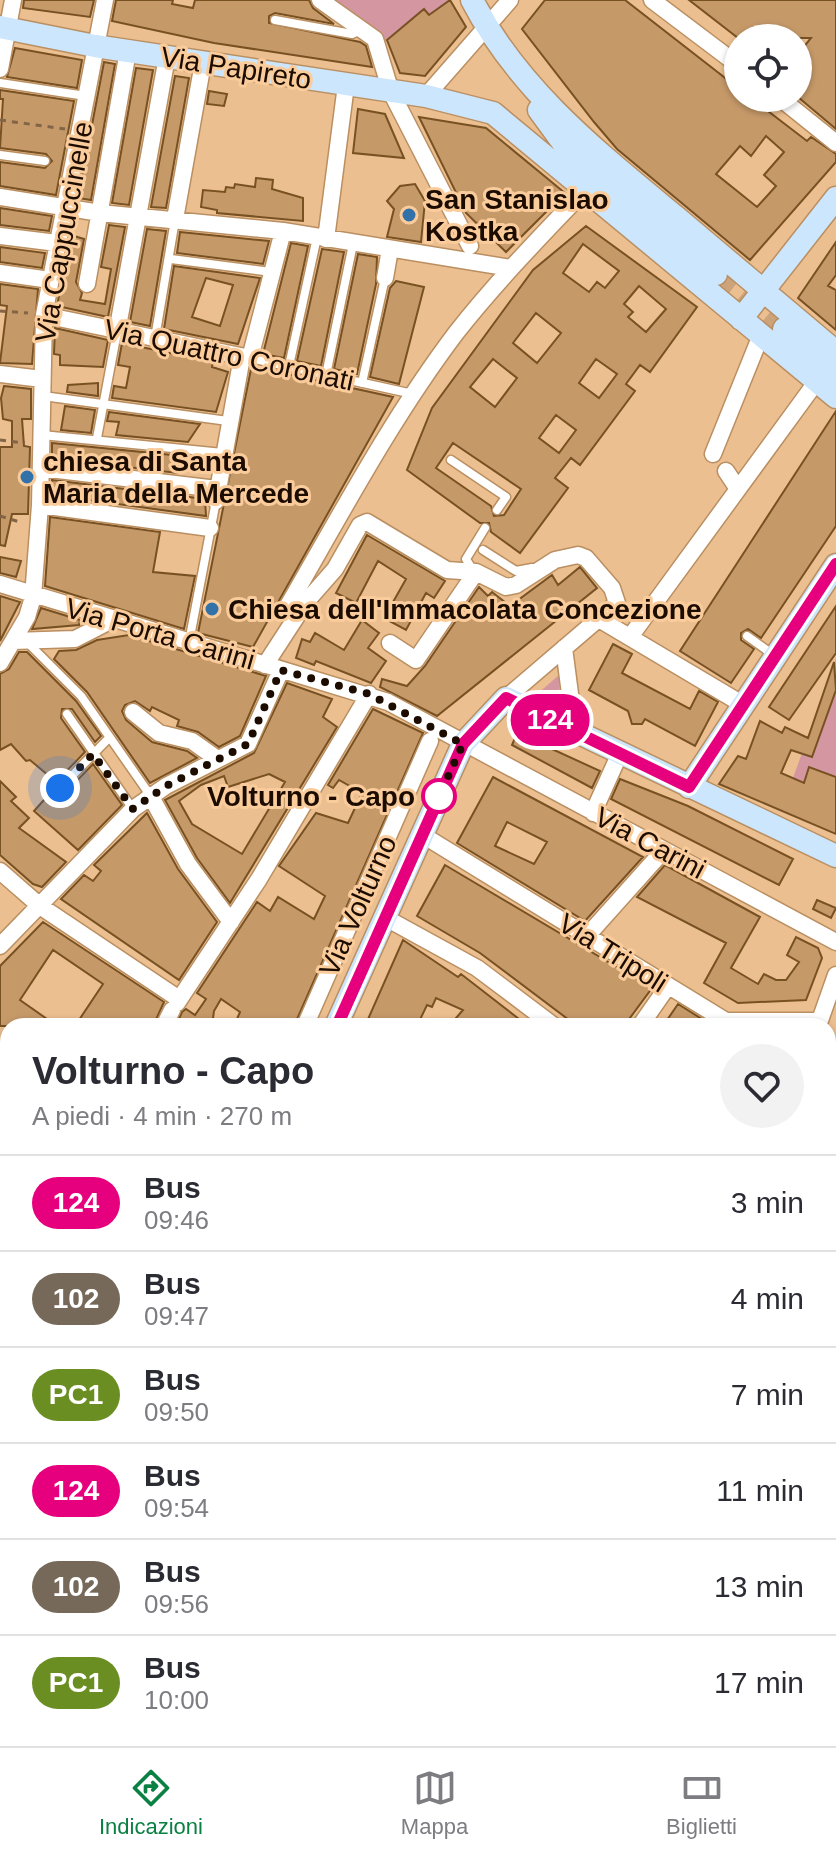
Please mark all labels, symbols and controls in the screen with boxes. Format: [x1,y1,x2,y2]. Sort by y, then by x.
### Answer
map controls [724,24,812,112]
button: locate [724,24,812,112]
street label: Via Papireto [158,41,314,95]
street label: Via Cappuccinelle [29,119,99,345]
place label: San Stanislao Kostka [425,184,609,247]
marker: San Stanislao Kostka [400,206,418,224]
street label: Via Quattro Coronati [101,313,357,397]
place label: chiesa di Santa Maria della Mercede [43,446,309,509]
marker: chiesa di Santa Maria della Mercede [18,468,36,486]
street label: Via Porta Carini [62,592,258,676]
place label: Chiesa dell'Immacolata Concezione [228,594,701,625]
marker: Chiesa dell'Immacolata Concezione [203,600,221,618]
line badge: 124 [504,694,596,746]
text: 124 [527,704,573,735]
your location [40,768,80,808]
marker: Volturno - Capo [422,779,456,813]
place label: Volturno - Capo [207,781,415,812]
street label: Via Carini [589,801,711,885]
street label: Via Volturno [313,831,403,981]
street label: Via Tripoli [553,907,673,999]
button: heart [720,1044,804,1128]
text: Volturno - Capo [32,1050,314,1092]
text: A piedi · 4 min · 270 m [32,1101,292,1131]
text: Bus [144,1171,201,1204]
text: 3 min [731,1186,804,1219]
text: 124 [53,1187,99,1218]
text: 09:46 [144,1205,209,1235]
text: Bus [144,1267,201,1300]
text: 4 min [731,1282,804,1315]
text: 102 [53,1283,99,1314]
text: 09:47 [144,1301,209,1331]
text: Bus [144,1363,201,1396]
text: 7 min [731,1378,804,1411]
text: PC1 [49,1379,103,1410]
text: 09:50 [144,1397,209,1427]
text: Bus [144,1459,201,1492]
text: 11 min [716,1474,804,1507]
text: 124 [53,1475,99,1506]
text: 09:54 [144,1493,209,1523]
text: Bus [144,1555,201,1588]
text: 13 min [714,1570,804,1603]
text: 102 [53,1571,99,1602]
text: 09:56 [144,1589,209,1619]
text: Bus [144,1651,201,1684]
text: 17 min [714,1666,804,1699]
text: PC1 [49,1667,103,1698]
text: 10:00 [144,1685,209,1715]
tab: Indicazioni [99,1766,203,1840]
tab: Mappa [401,1766,468,1840]
tab: Biglietti [666,1766,737,1840]

